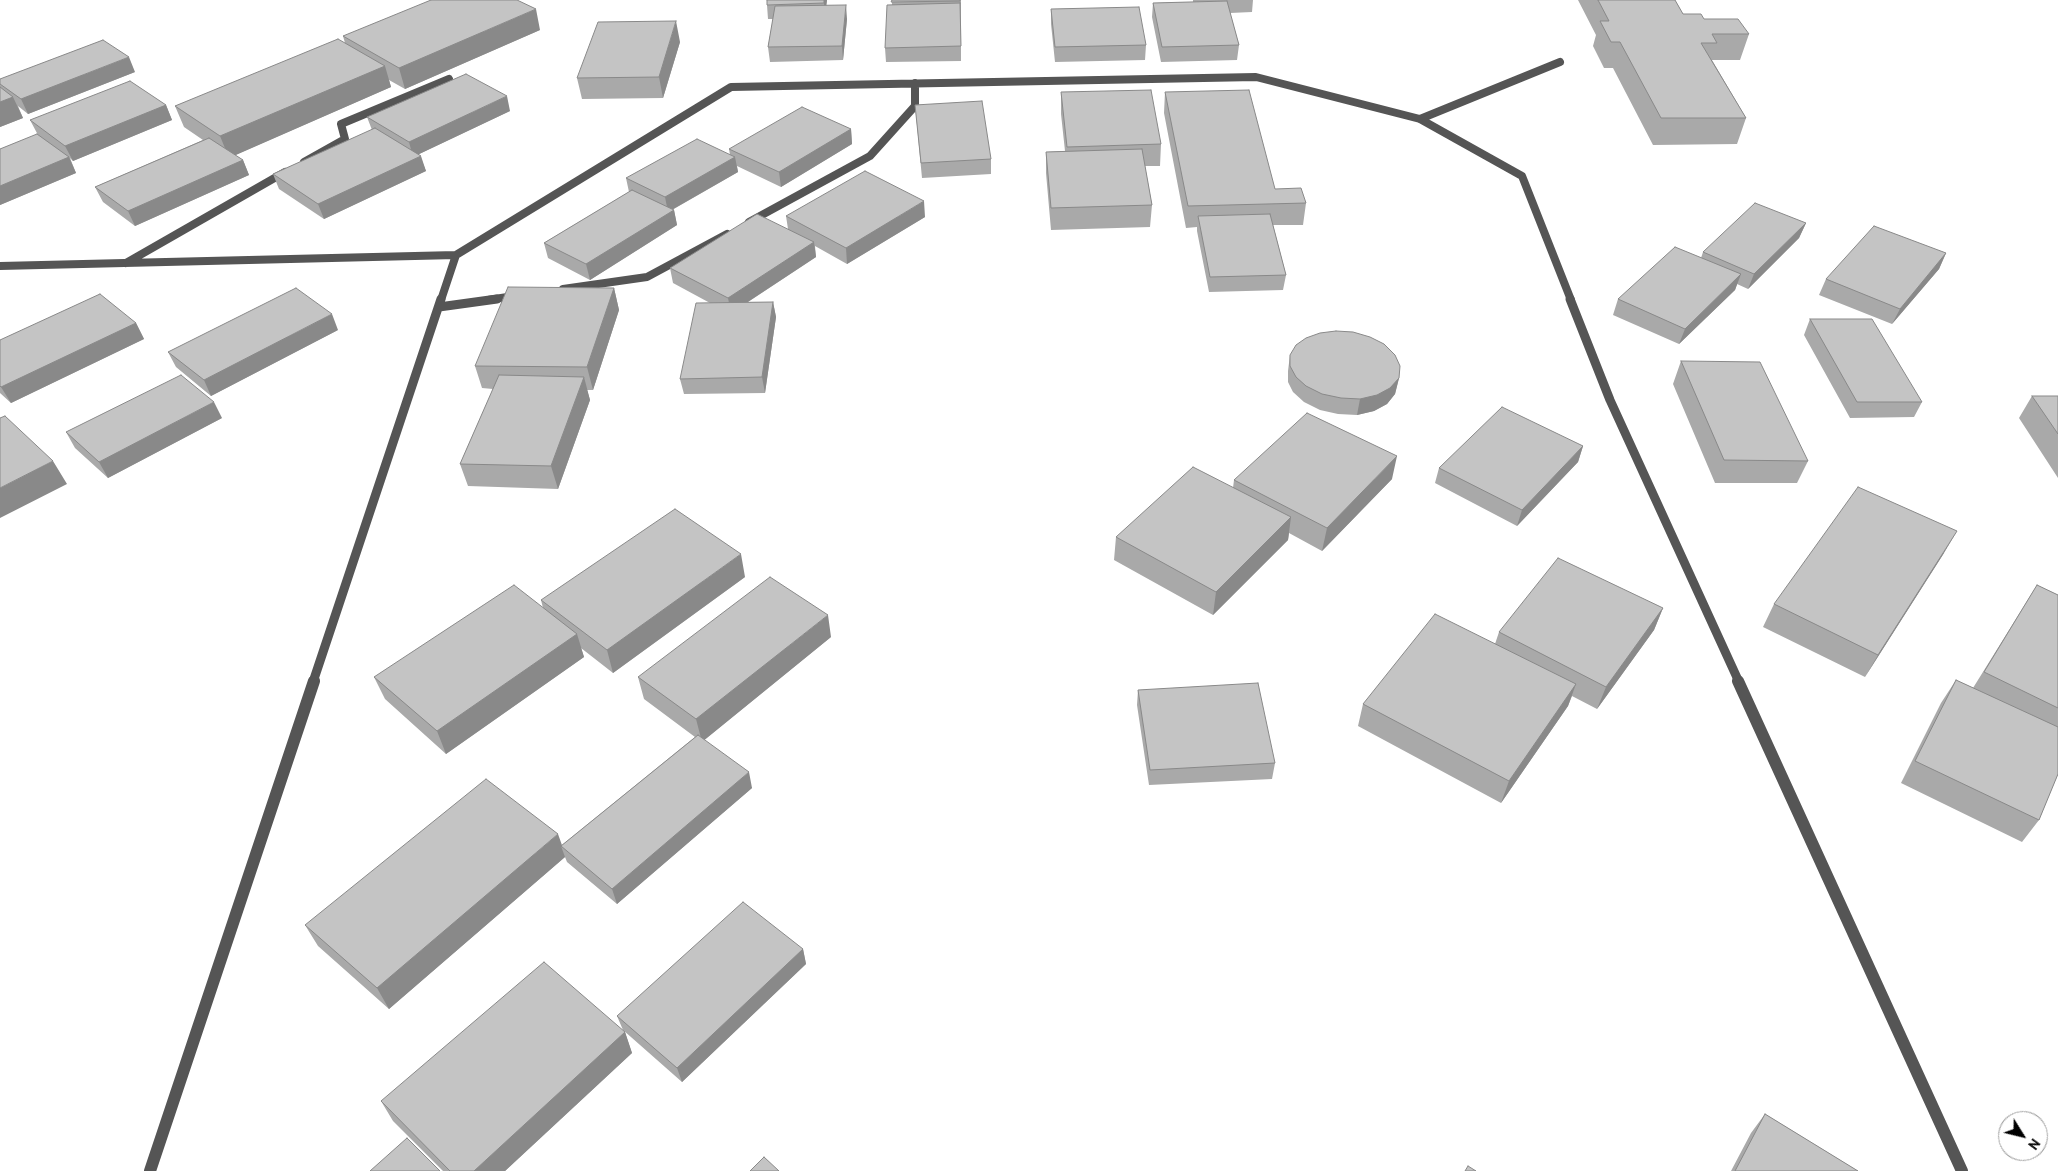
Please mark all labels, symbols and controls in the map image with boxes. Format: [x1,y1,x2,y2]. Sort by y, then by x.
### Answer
north arrow [1998,1111,2048,1161]
text: N [2024,1135,2044,1153]

